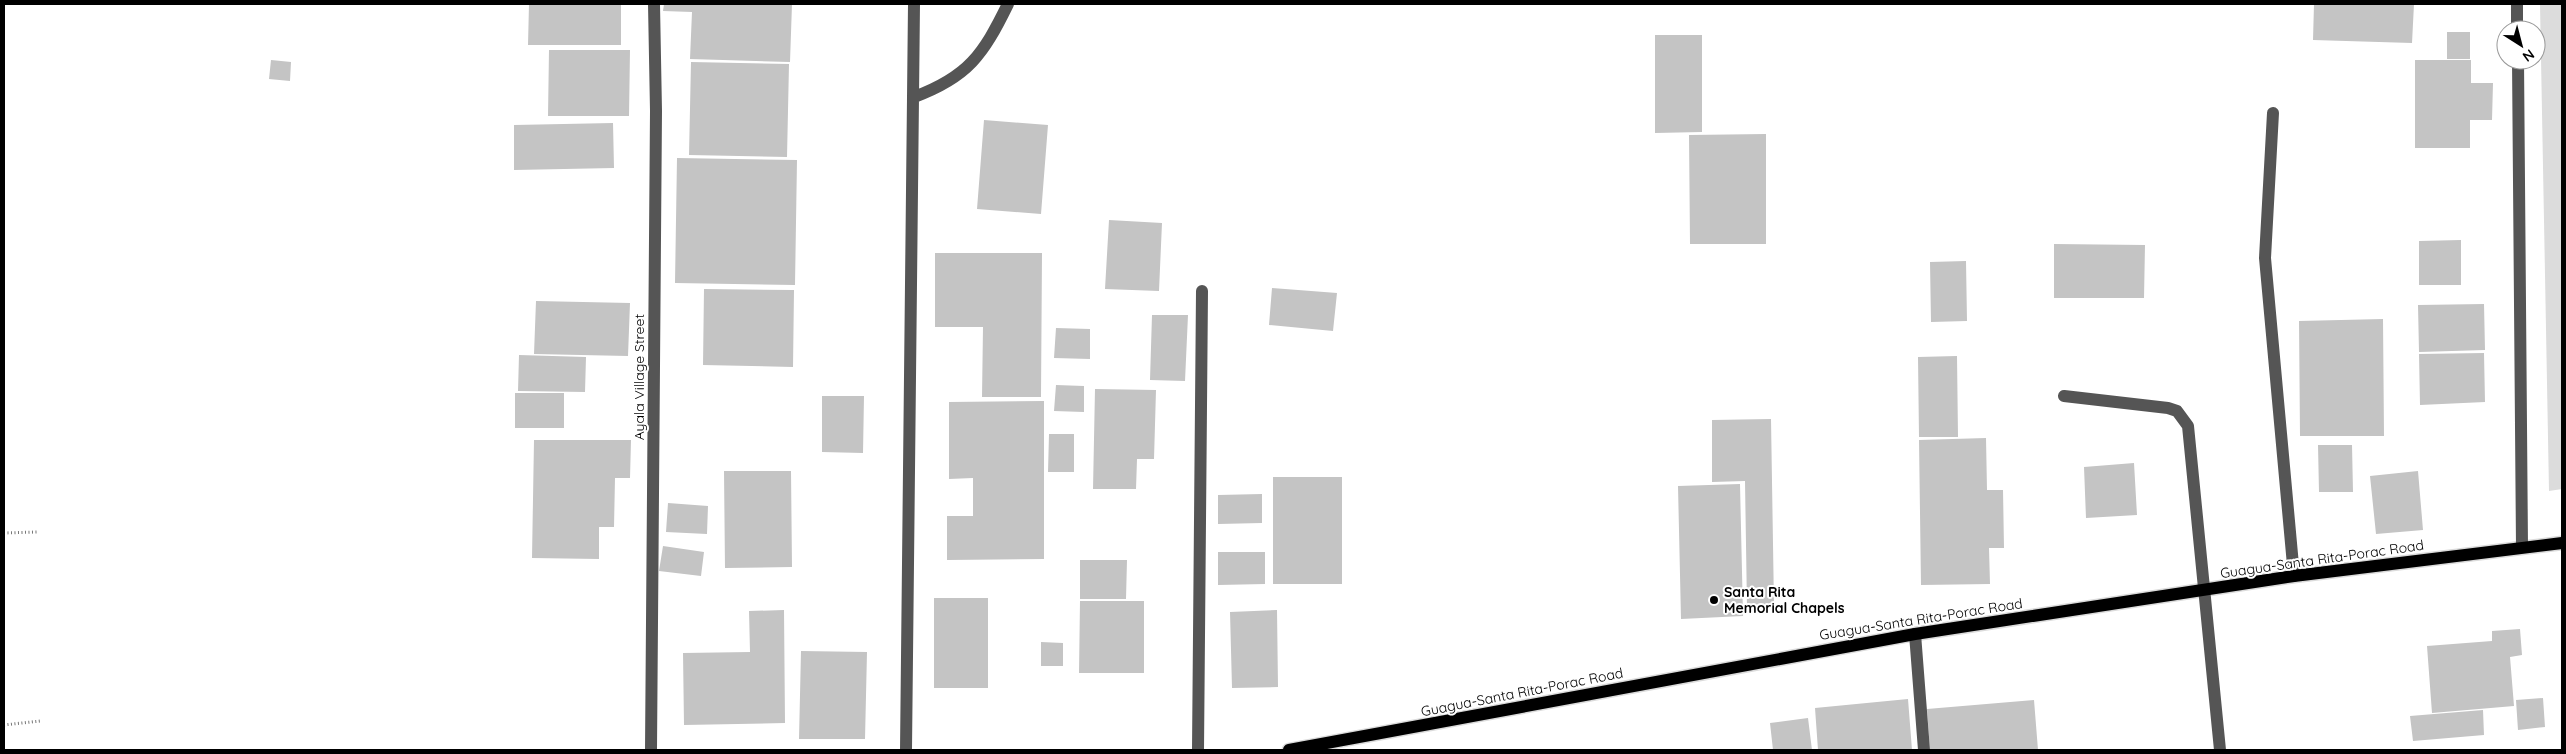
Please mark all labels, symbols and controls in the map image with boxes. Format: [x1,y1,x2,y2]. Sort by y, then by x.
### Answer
north arrow [2496,20,2546,70]
text: N [2519,45,2538,66]
street label: Ayala Village Street [630,314,648,440]
street label: Guagua-Santa Rita-Porac Road [2219,536,2425,582]
place label: Santa Rita Memorial Chapels [1724,583,1845,617]
marker: Santa Rita Memorial Chapels [1708,594,1720,606]
street label: Guagua-Santa Rita-Porac Road [1818,594,2024,644]
street label: Guagua-Santa Rita-Porac Road [1419,664,1625,720]

